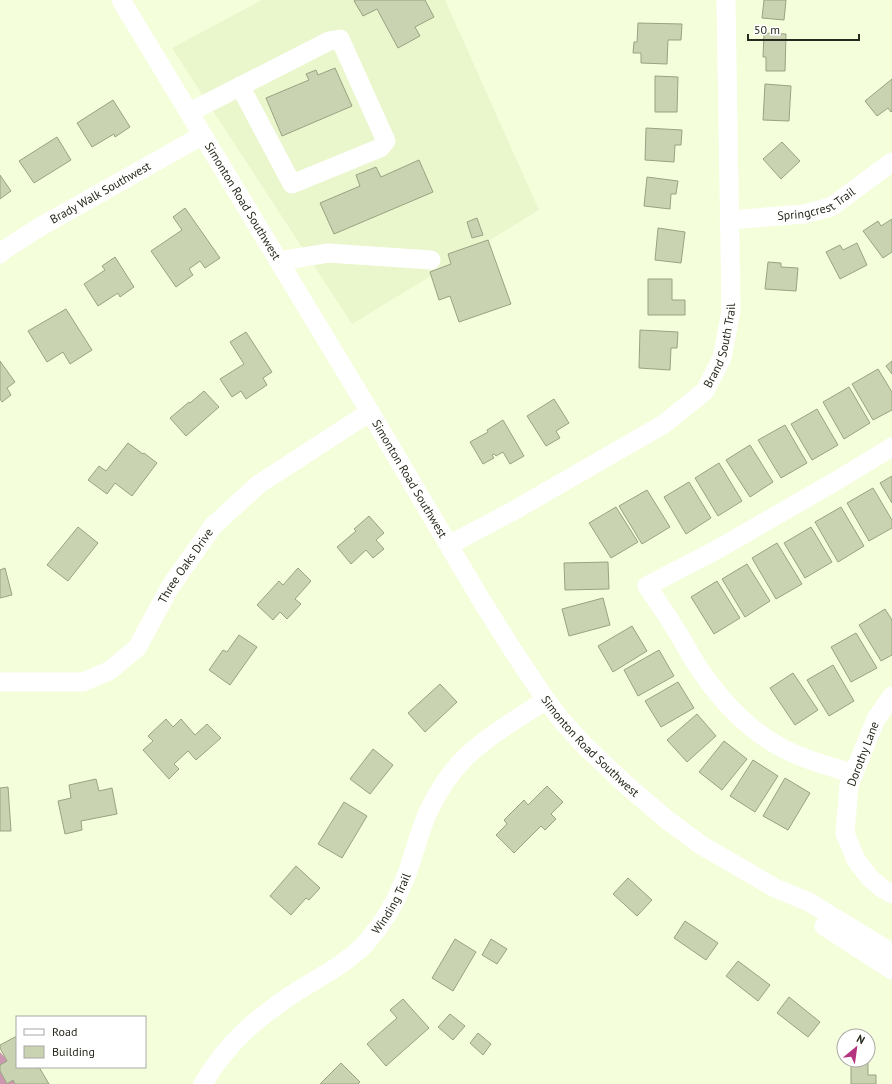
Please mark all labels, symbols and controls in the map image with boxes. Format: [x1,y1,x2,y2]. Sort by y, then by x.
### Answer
scale bar [748,16,859,42]
text: 50 m [754,22,780,37]
street label: Simonton Road Southwest [202,139,284,263]
street label: Brady Walk Southwest [47,158,153,227]
street label: Springcrest Trail [777,183,858,223]
street label: Brand South Trail [700,303,738,390]
street label: Simonton Road Southwest [369,417,451,540]
street label: Three Oaks Drive [155,525,216,606]
street label: Simonton Road Southwest [538,693,642,800]
street label: Dorothy Lane [843,719,882,788]
street label: Winding Trail [368,870,414,937]
legend [16,1016,146,1068]
text: Road [52,1024,77,1039]
north arrow [836,1028,876,1068]
text: N [854,1031,867,1047]
text: Building [52,1044,95,1059]

